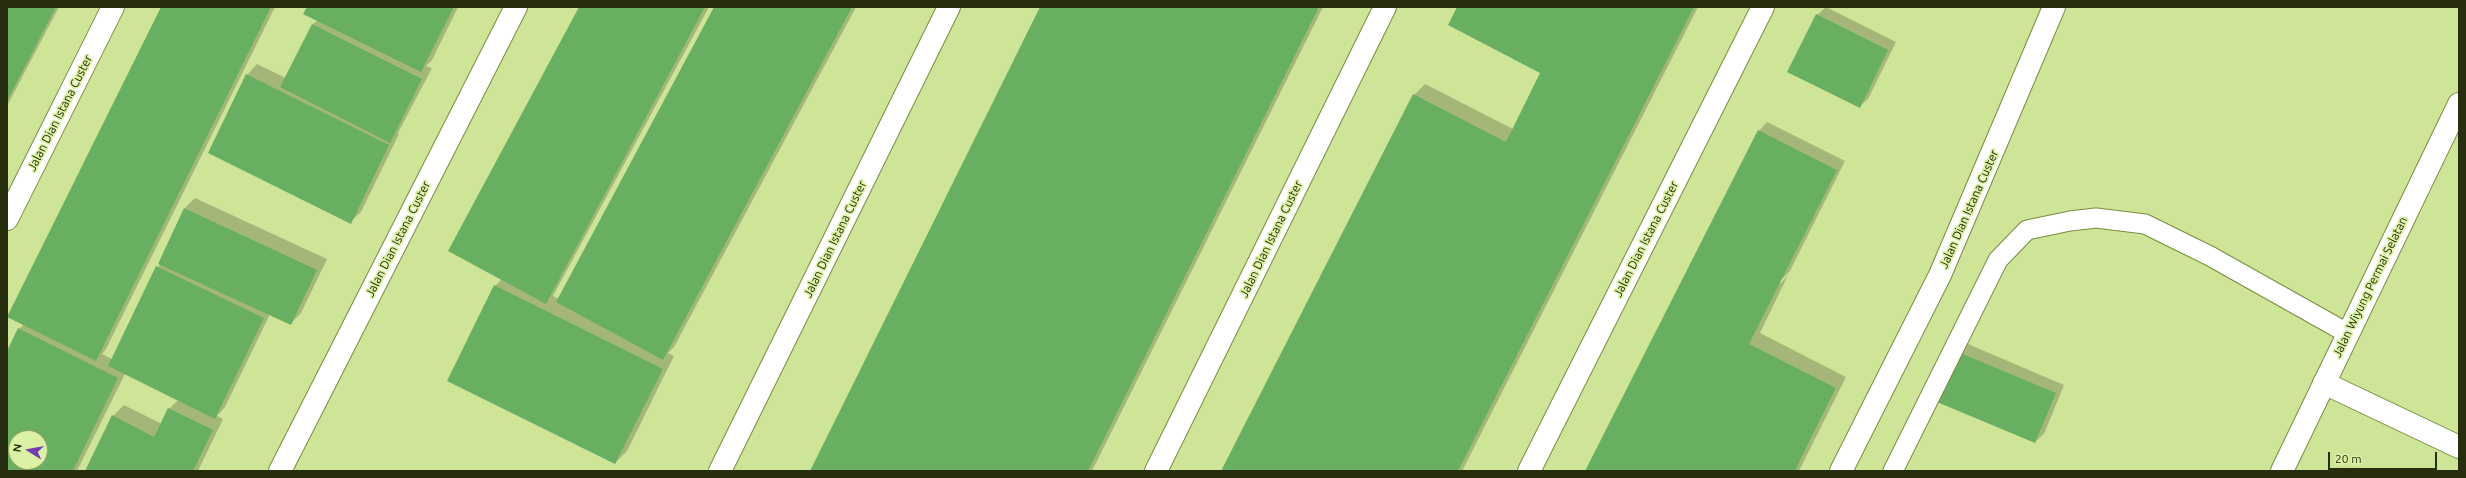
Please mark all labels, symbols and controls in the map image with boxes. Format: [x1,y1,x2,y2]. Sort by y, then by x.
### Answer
street label: Jalan Dian Istana Custer [24,53,96,173]
street label: Jalan Dian Istana Custer [1936,147,2002,271]
street label: Jalan Dian Istana Custer [800,178,870,300]
street label: Jalan Dian Istana Custer [1236,178,1306,300]
street label: Jalan Dian Istana Custer [362,179,434,299]
street label: Jalan Dian Istana Custer [1610,179,1682,299]
street label: Jalan Wiyung Permai Selatan [2330,214,2410,360]
north arrow [8,430,48,470]
text: N [11,443,24,453]
scale bar [2330,444,2439,470]
text: 20 m [2335,452,2362,465]

